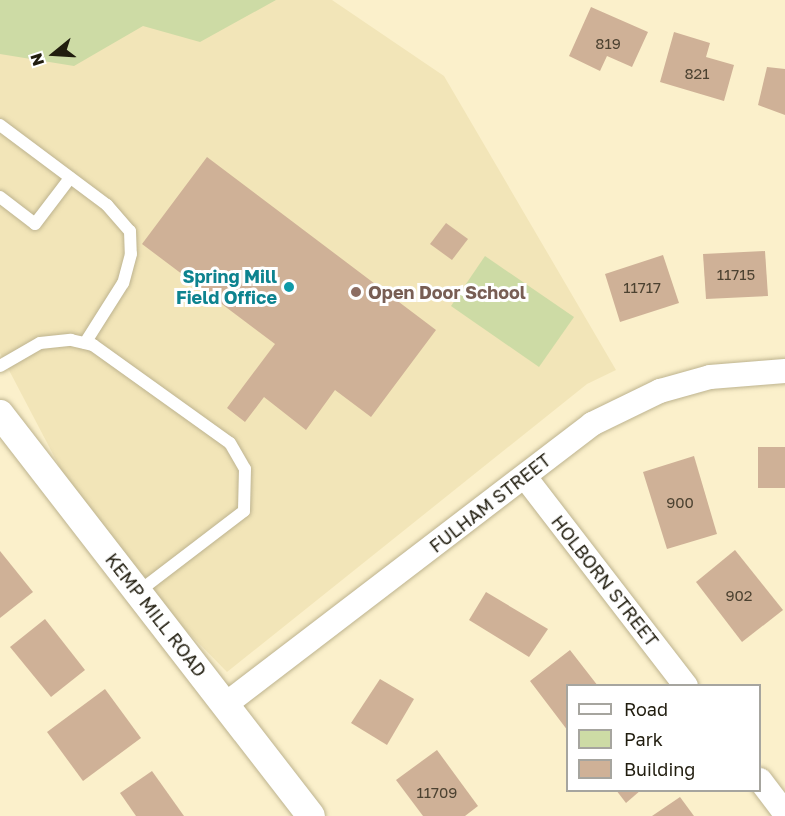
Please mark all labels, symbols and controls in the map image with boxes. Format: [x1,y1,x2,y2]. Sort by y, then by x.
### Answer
north arrow [24,24,84,84]
house number: 819 [595,35,621,53]
text: N [25,51,48,68]
house number: 821 [684,65,710,83]
place label: Spring Mill Field Office [176,266,277,308]
house number: 11715 [717,266,755,284]
house number: 11717 [623,279,661,297]
marker: Spring Mill Field Office [282,280,296,294]
place label: Open Door School [368,281,526,303]
marker: Open Door School [349,285,363,299]
street label: FULHAM STREET [425,449,555,557]
house number: 900 [666,494,694,512]
street label: HOLBORN STREET [547,511,663,651]
street label: KEMP MILL ROAD [101,549,211,681]
house number: 902 [725,587,753,605]
legend [566,684,761,792]
text: Road [624,698,668,720]
text: Park [624,728,663,750]
text: Building [624,758,695,780]
house number: 11709 [417,784,457,802]

